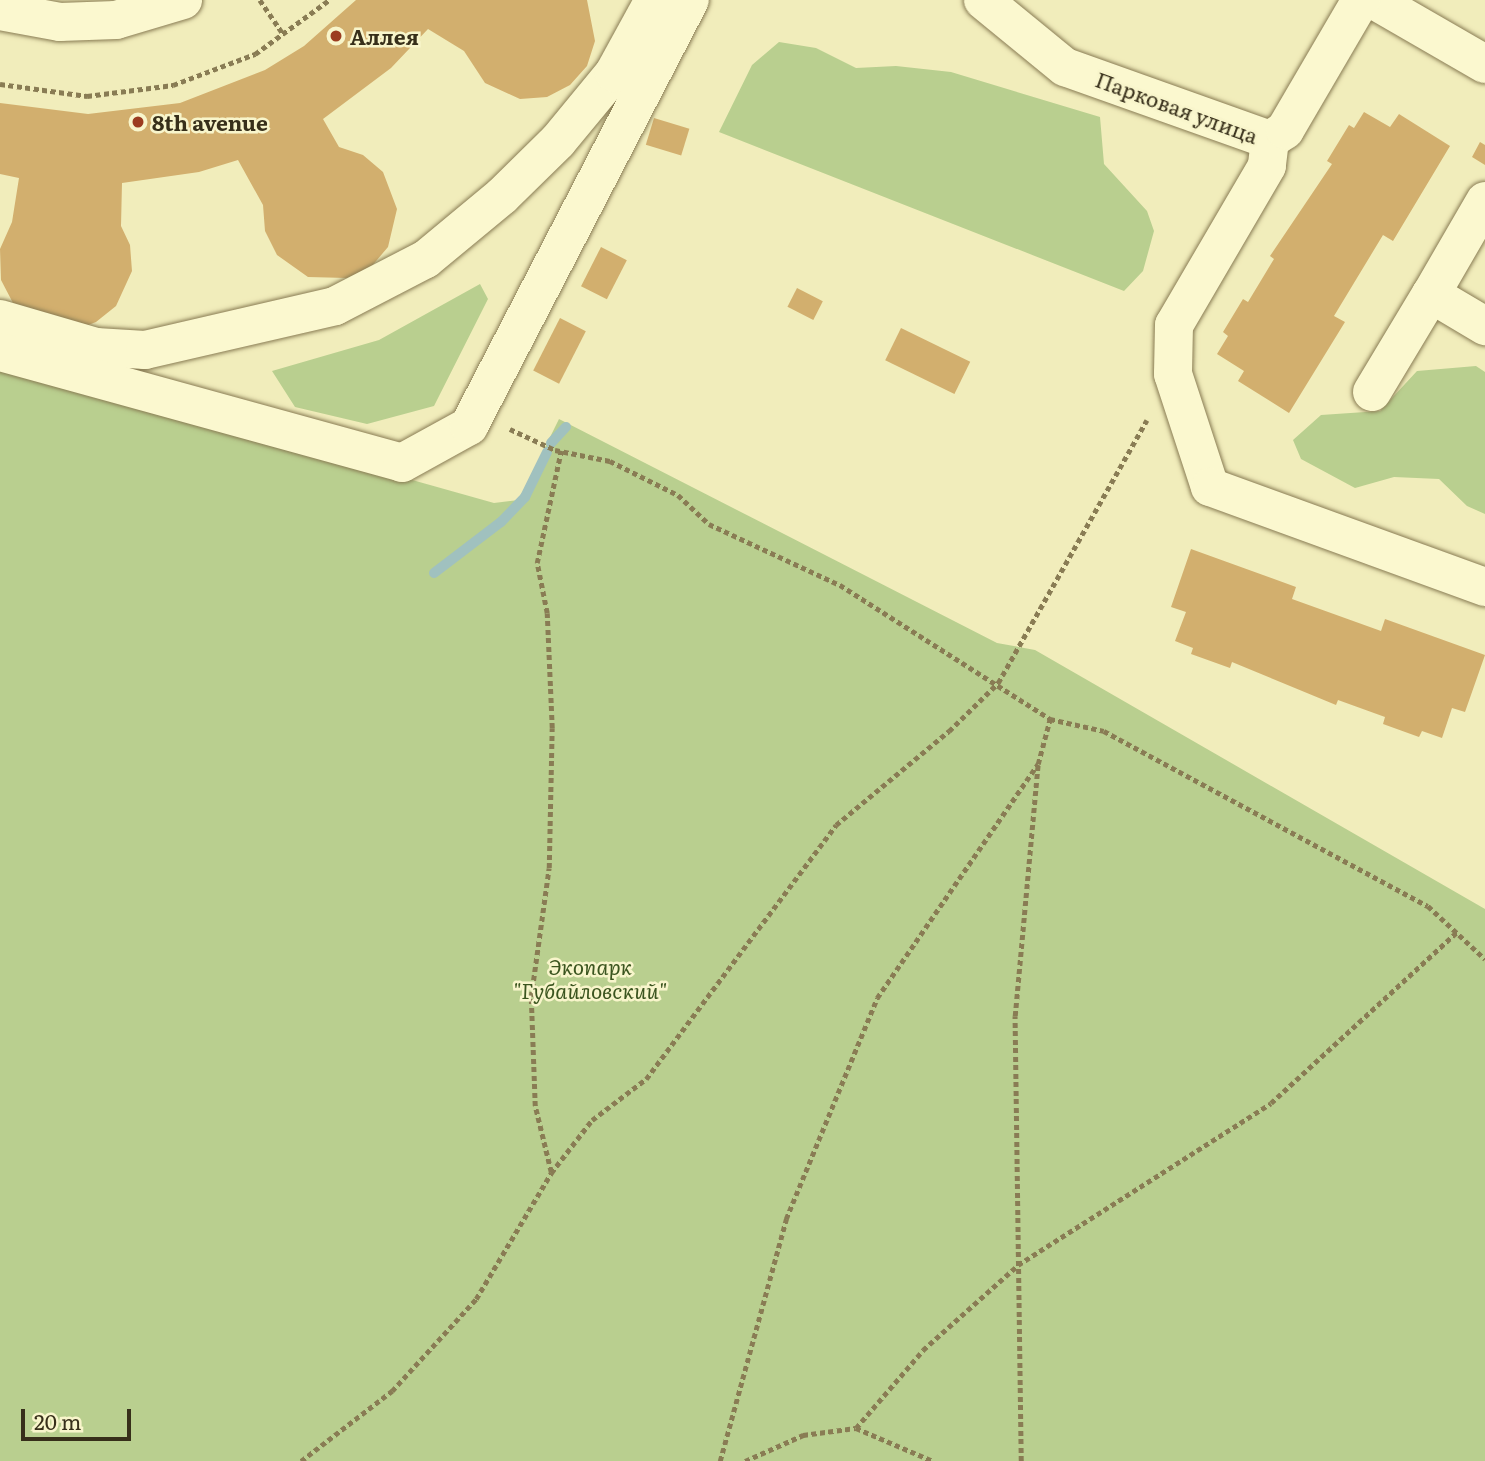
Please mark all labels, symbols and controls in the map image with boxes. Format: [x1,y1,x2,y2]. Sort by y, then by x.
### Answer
place label: Аллея [350,23,419,49]
marker: Аллея [328,28,344,44]
street label: Парковая улица [1092,66,1262,148]
place label: 8th avenue [152,109,268,135]
marker: 8th avenue [130,114,146,130]
park label: Экопарк "Губайловский" [513,953,667,1003]
scale bar [24,1394,135,1438]
text: 20 m [34,1405,81,1436]

